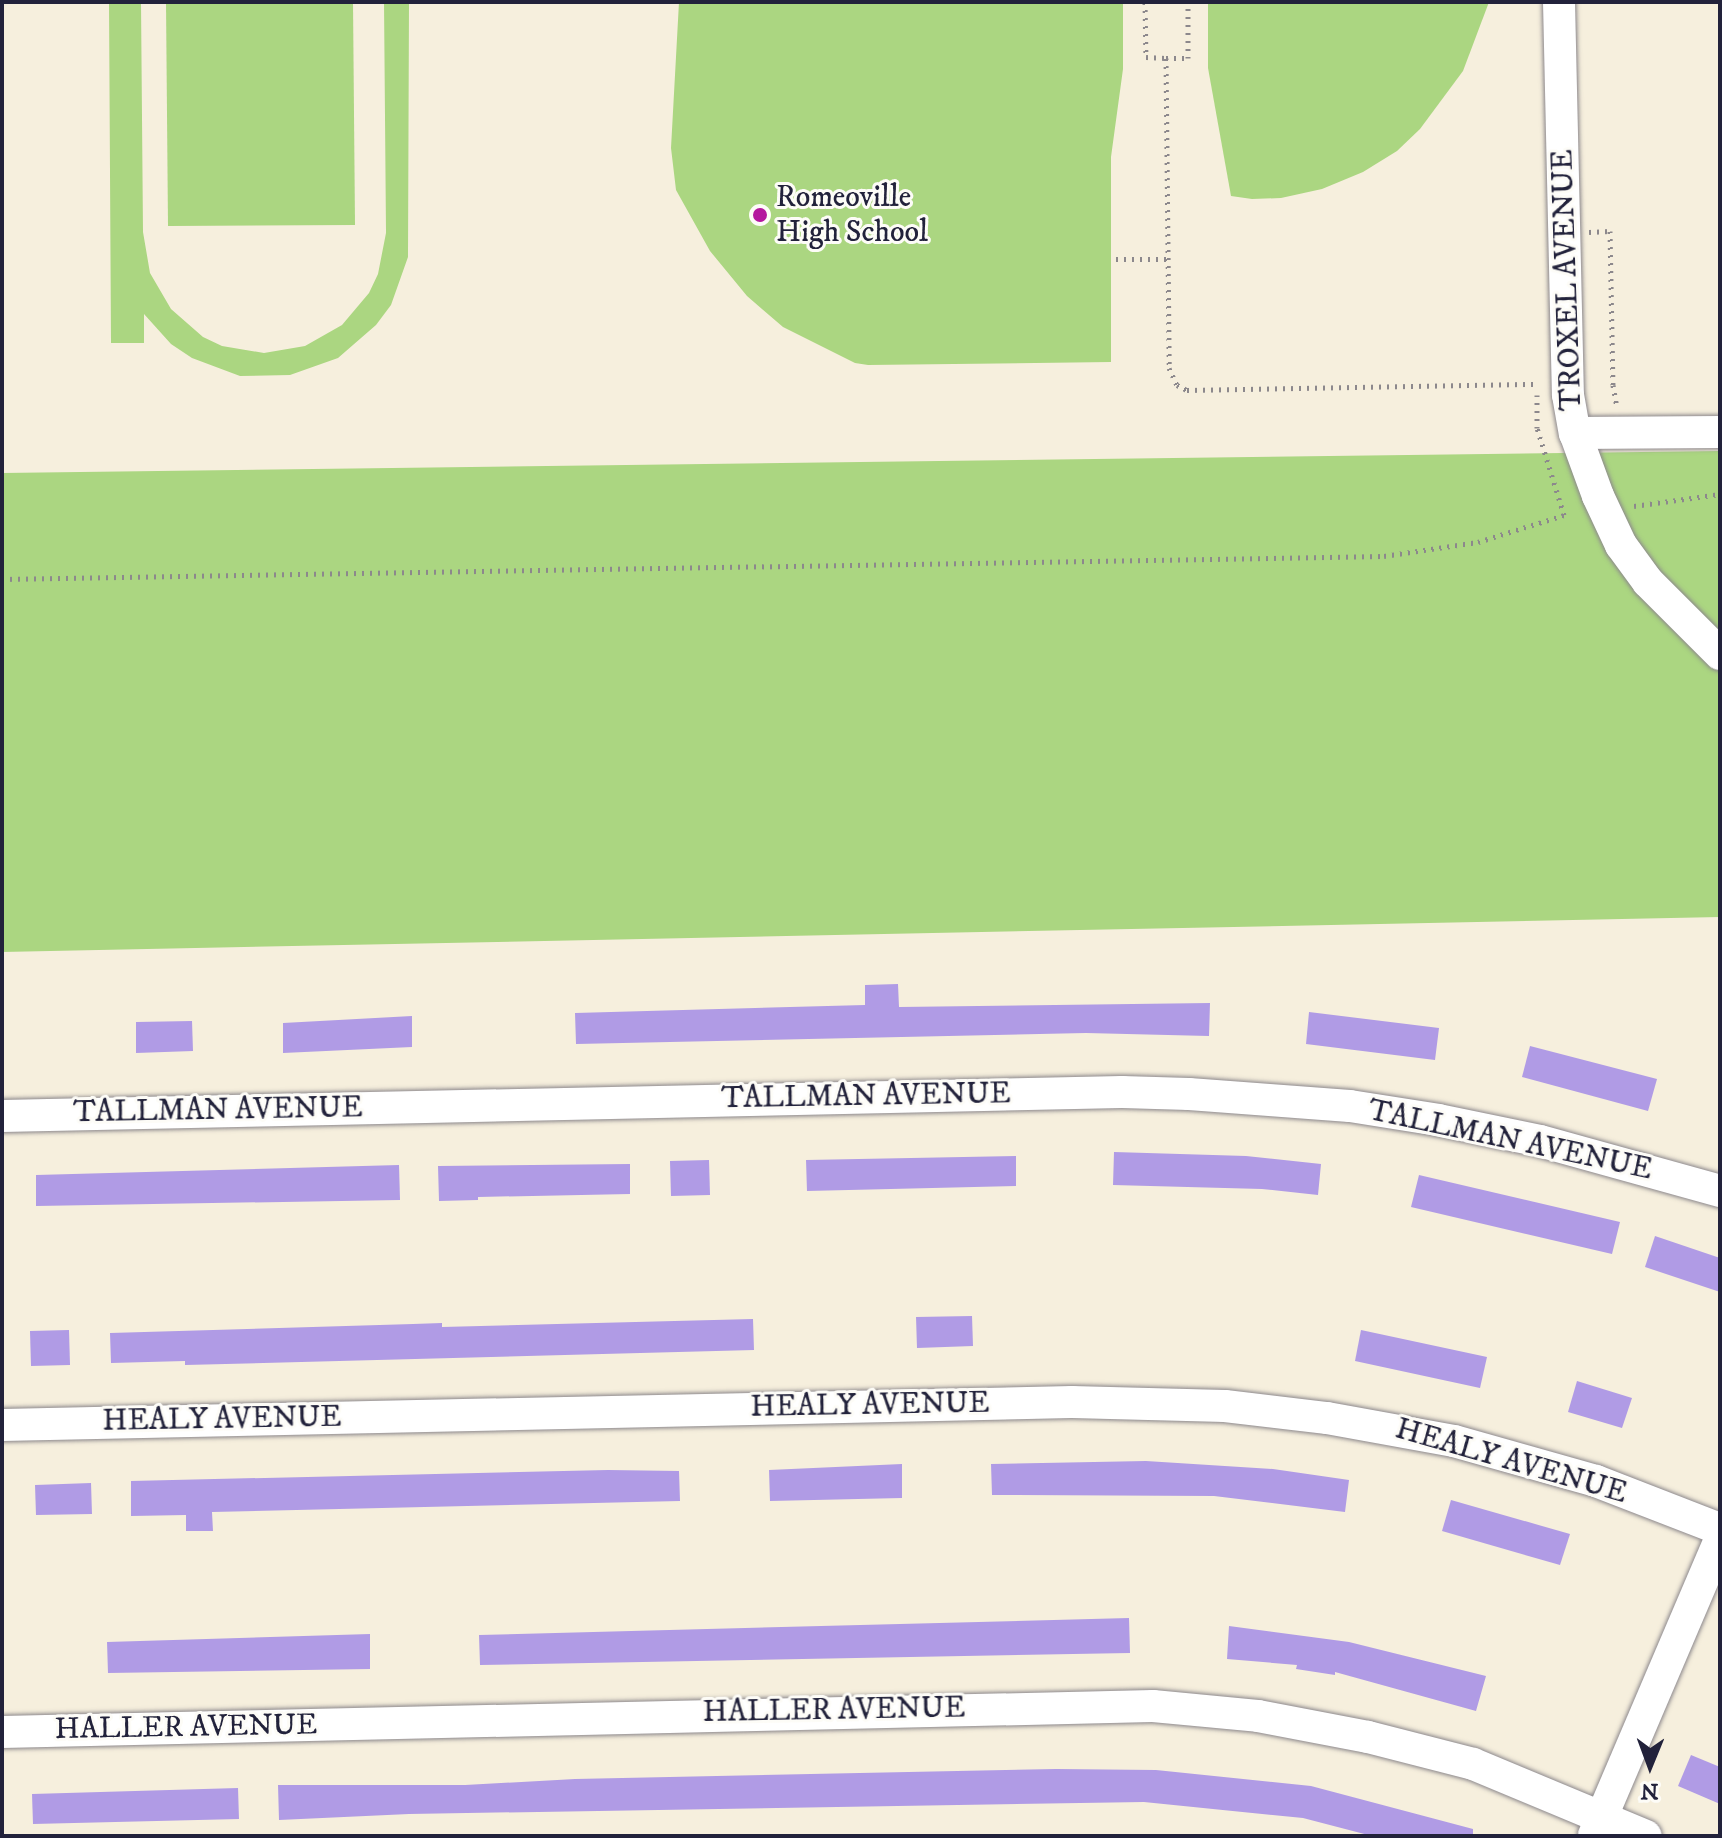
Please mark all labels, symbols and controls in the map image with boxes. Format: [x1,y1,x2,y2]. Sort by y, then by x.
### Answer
street label: TROXEL AVENUE [1545,149,1591,411]
place label: Romeoville High School [776,180,928,250]
marker: Romeoville High School [751,206,769,224]
street label: TALLMAN AVENUE [721,1076,1011,1118]
street label: TALLMAN AVENUE [73,1090,363,1132]
street label: TALLMAN AVENUE [1365,1093,1655,1189]
street label: HEALY AVENUE [750,1386,990,1426]
street label: HEALY AVENUE [102,1400,342,1440]
street label: HEALY AVENUE [1391,1412,1631,1512]
street label: HALLER AVENUE [702,1691,966,1731]
street label: HALLER AVENUE [54,1708,318,1748]
north arrow [1610,1726,1690,1806]
text: N [1640,1777,1659,1804]

